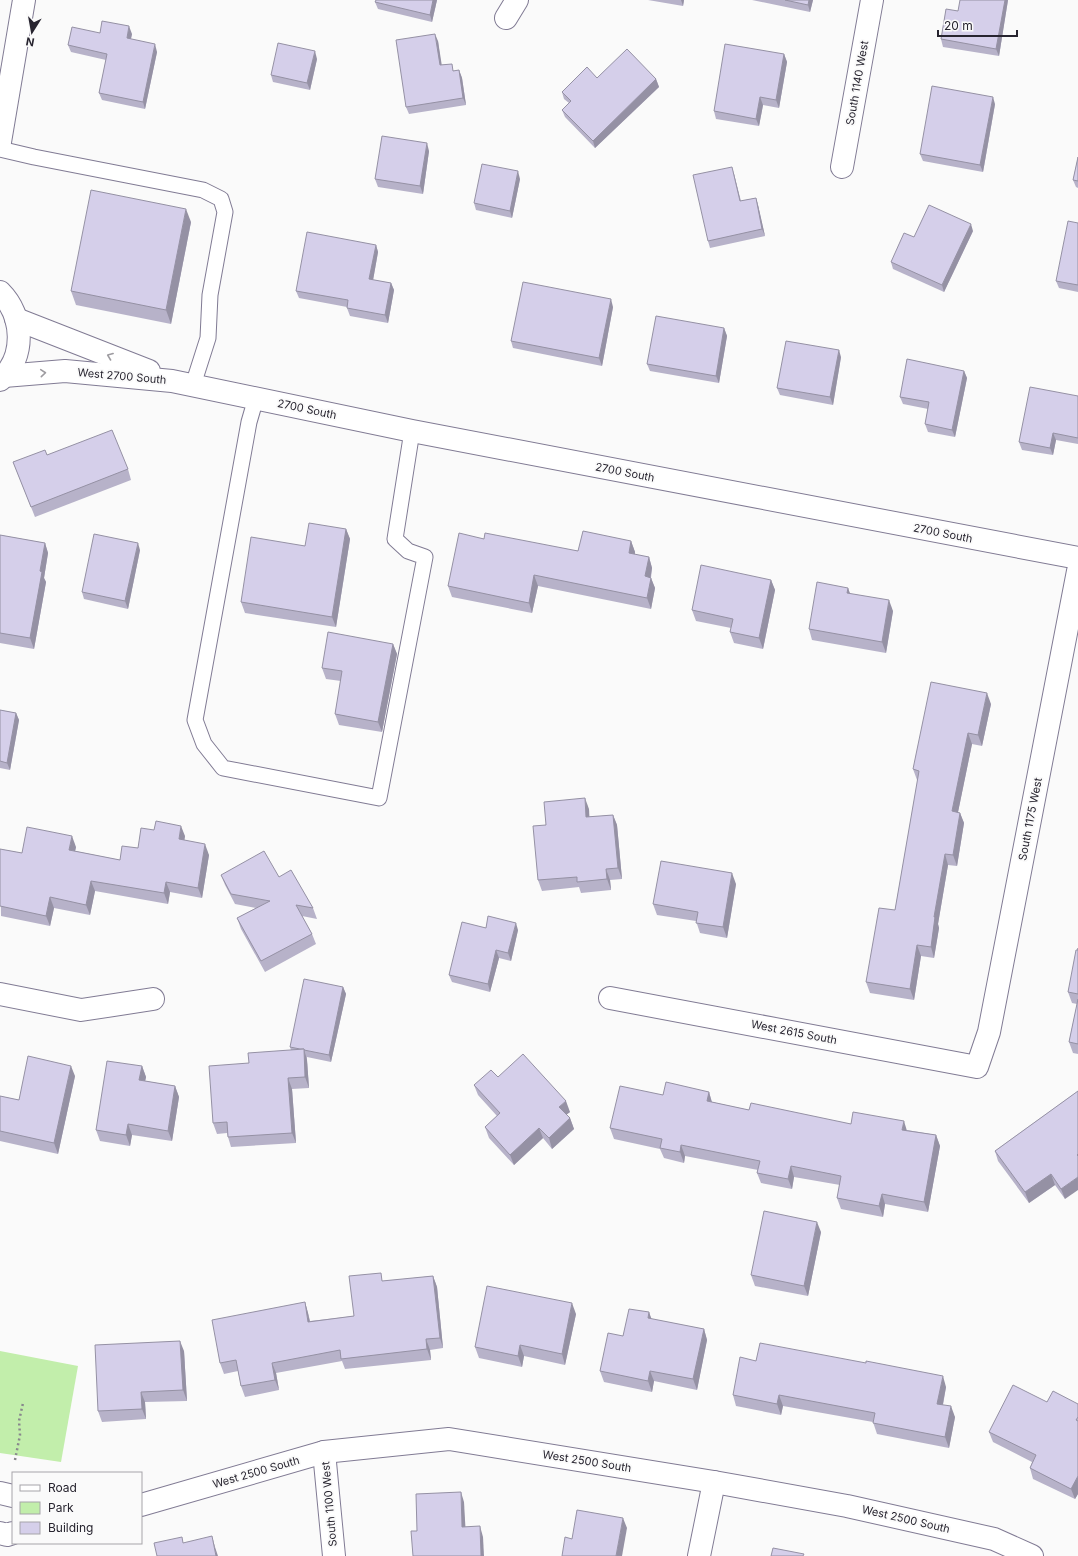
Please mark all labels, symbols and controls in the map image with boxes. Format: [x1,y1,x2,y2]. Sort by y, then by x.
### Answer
north arrow [12,12,52,52]
scale bar [938,12,1017,38]
text: 20 m [944,18,973,33]
text: N [25,34,36,49]
street label: South 1140 West [843,39,871,126]
one-way arrow [106,353,113,361]
street label: West 2700 South [77,365,167,387]
one-way arrow [40,368,46,377]
street label: 2700 South [276,396,338,422]
street label: 2700 South [594,459,656,485]
street label: 2700 South [912,520,974,546]
street label: South 1175 West [1015,776,1045,862]
street label: West 2615 South [750,1017,838,1047]
street label: West 2500 South [542,1447,632,1475]
street label: West 2500 South [211,1453,301,1491]
street label: South 1100 West [318,1460,340,1547]
legend [12,1472,142,1544]
text: Road [48,1480,77,1495]
text: Park [48,1500,74,1515]
street label: West 2500 South [861,1502,951,1536]
text: Building [48,1520,93,1535]

